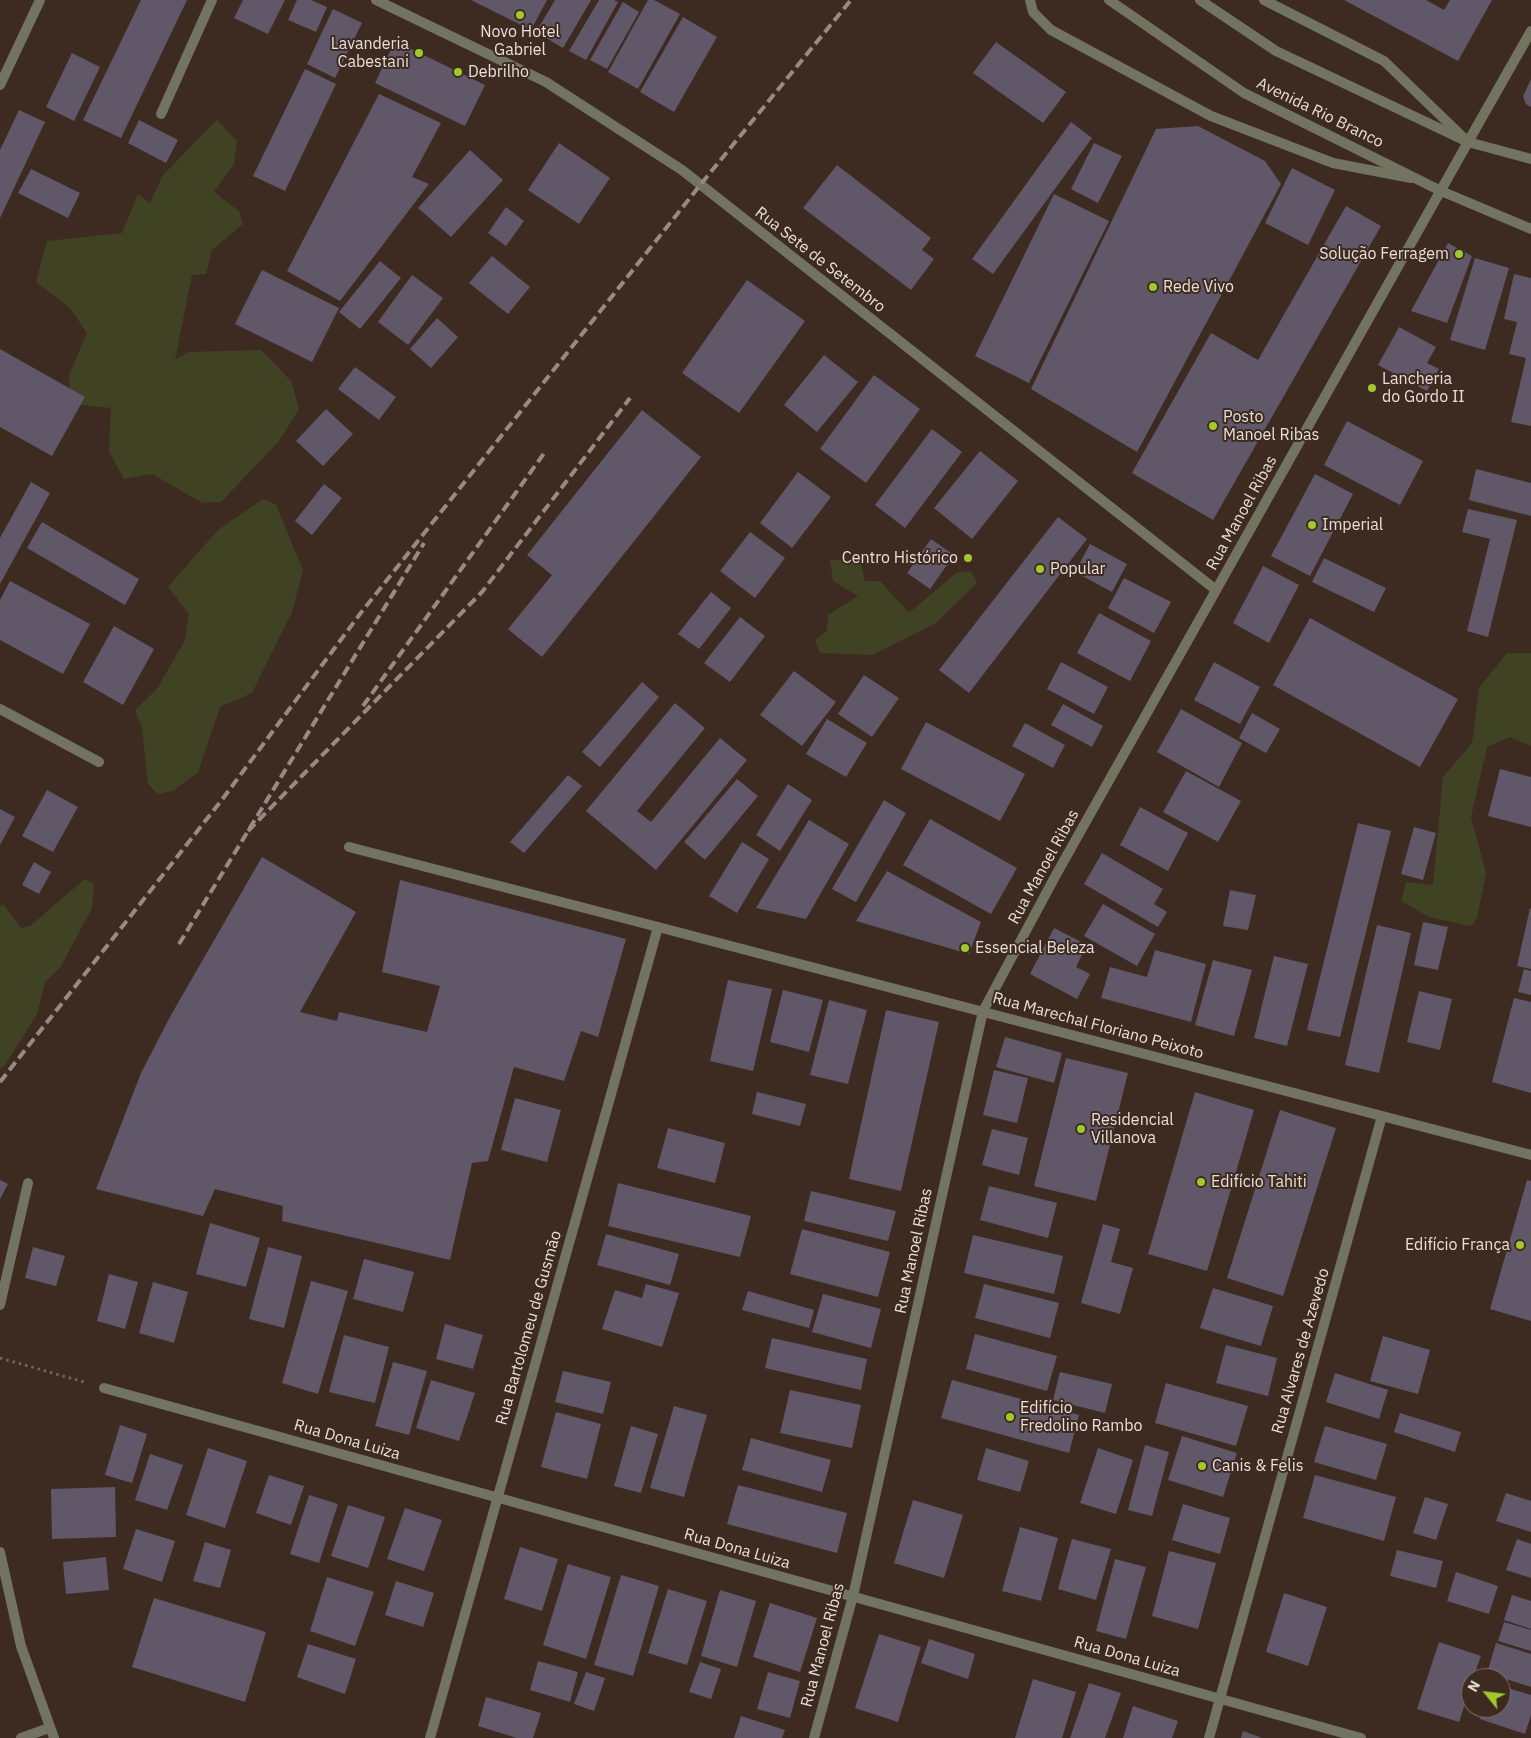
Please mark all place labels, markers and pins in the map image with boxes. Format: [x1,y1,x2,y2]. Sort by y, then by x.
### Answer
marker: Novo Hotel Gabriel [514,9,526,21]
place label: Novo Hotel Gabriel [480,22,560,60]
place label: Lavanderia Cabestani [331,34,409,72]
marker: Lavanderia Cabestani [413,47,425,59]
place label: Debrilho [468,62,529,82]
marker: Debrilho [452,66,464,78]
place label: Solução Ferragem [1319,244,1449,264]
marker: Solução Ferragem [1453,248,1465,260]
place label: Rede Vivo [1163,277,1234,297]
marker: Rede Vivo [1147,281,1159,293]
place label: Lancheria do Gordo II [1382,369,1465,407]
marker: Lancheria do Gordo II [1366,382,1378,394]
place label: Posto Manoel Ribas [1223,407,1319,445]
marker: Posto Manoel Ribas [1207,420,1219,432]
place label: Imperial [1322,515,1383,535]
marker: Imperial [1306,519,1318,531]
place label: Centro Histórico [842,548,958,568]
marker: Centro Histórico [962,552,974,564]
place label: Popular [1050,559,1105,579]
marker: Popular [1034,563,1046,575]
place label: Essencial Beleza [975,938,1095,958]
marker: Essencial Beleza [959,942,971,954]
place label: Residencial Villanova [1091,1110,1174,1148]
marker: Residencial Villanova [1075,1123,1087,1135]
place label: Edifício Tahiti [1211,1172,1307,1192]
marker: Edifício Tahiti [1195,1176,1207,1188]
place label: Edifício França [1405,1235,1510,1255]
marker: Edifício França [1514,1239,1526,1251]
place label: Edifício Fredolino Rambo [1020,1398,1142,1436]
marker: Edifício Fredolino Rambo [1004,1411,1016,1423]
place label: Canis & Felis [1212,1456,1303,1476]
marker: Canis & Felis [1196,1460,1208,1472]

